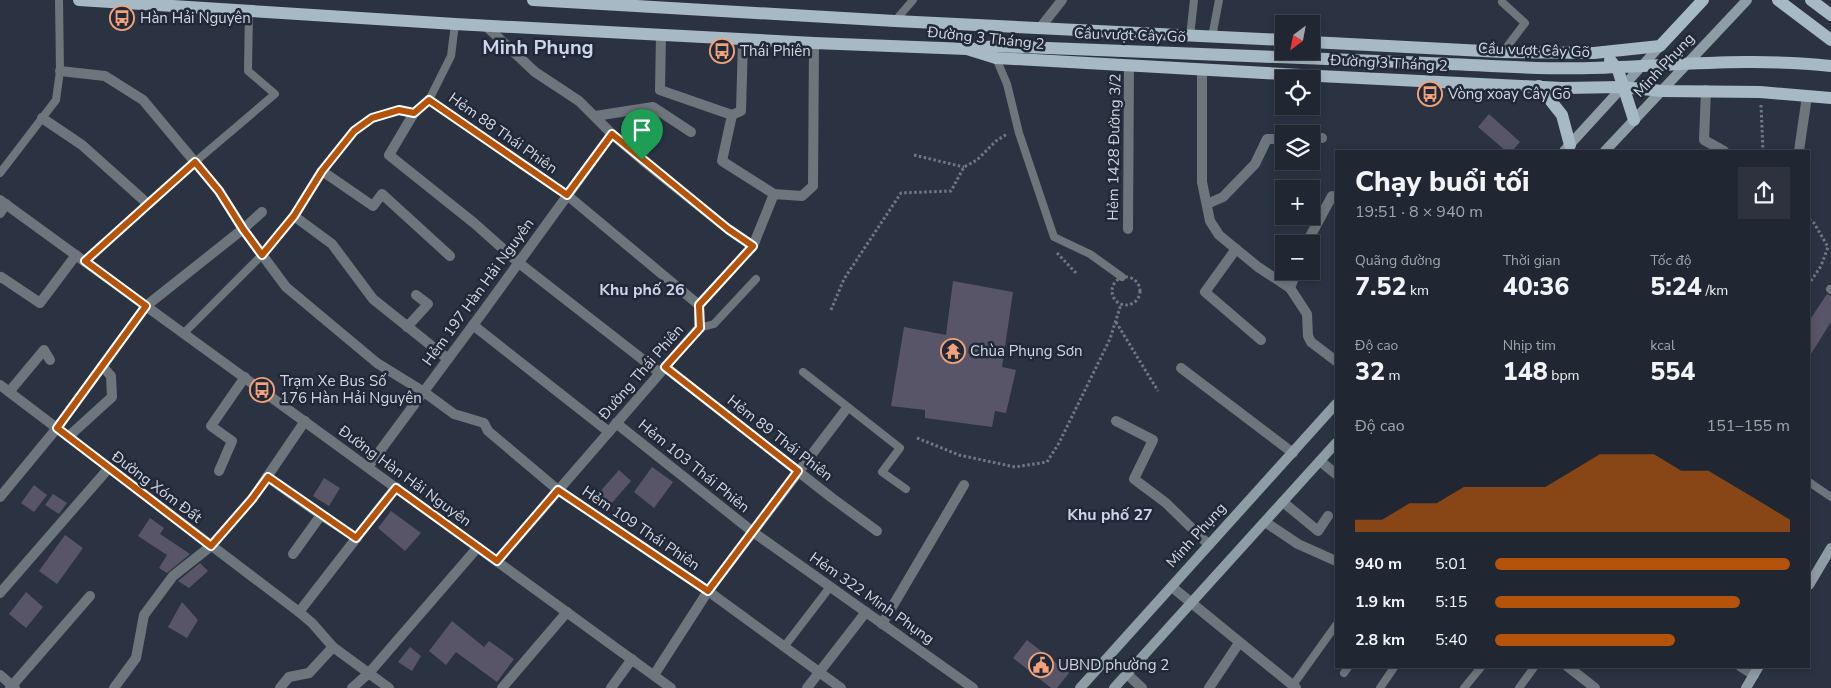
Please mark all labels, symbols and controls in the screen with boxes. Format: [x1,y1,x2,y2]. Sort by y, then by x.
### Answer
bus stop icon: Hàn Hải Nguyên [109,5,135,31]
place label: Hàn Hải Nguyên [140,8,251,28]
north arrow [1275,15,1320,60]
map controls [1275,15,1320,280]
street label: Đường 3 Tháng 2 [925,22,1046,54]
street label: Cầu vượt Cây Gõ [1074,23,1186,47]
street label: Minh Phụng [1629,29,1699,101]
district label: Minh Phụng [482,34,594,61]
bus stop icon: Thái Phiên [709,38,735,64]
street label: Cầu vượt Cây Gõ [1478,38,1590,62]
place label: Thái Phiên [740,41,811,61]
street label: Đường 3 Tháng 2 [1329,50,1448,76]
button: locate [1275,70,1320,115]
street label: Hẻm 1428 Đường 3/2 [1103,73,1125,221]
bus stop icon: Vòng xoay Cây Gõ [1417,81,1443,107]
place label: Vòng xoay Cây Gõ [1447,84,1571,104]
street label: Hẻm 88 Thái Phiên [445,88,561,178]
pin [621,109,663,160]
icon: arrive [628,116,656,144]
button: layers [1275,125,1320,170]
text: Chạy buổi tối [1355,163,1530,201]
button: share [1738,167,1790,219]
button: + [1275,180,1320,225]
text: 19:51 · 8 × 940 m [1355,201,1483,223]
street label: Hẻm 197 Hàn Hải Nguyên [418,214,538,370]
button: − [1275,235,1320,280]
text: Quãng đường [1355,251,1441,270]
text: Thời gian [1503,251,1561,270]
text: Tốc độ [1650,251,1692,270]
text: 7.52 [1355,270,1407,304]
text: 40:36 [1503,270,1569,304]
text: 5:24 [1650,270,1702,304]
district label: Khu phố 26 [599,279,685,301]
text: km [1407,281,1429,300]
text: /km [1702,281,1728,300]
street label: Đường Thái Phiên [593,320,688,425]
text: Độ cao [1355,336,1398,355]
text: Nhịp tim [1503,336,1556,355]
text: kcal [1650,336,1675,355]
temple icon: Chùa Phụng Sơn [940,338,966,364]
place label: Chùa Phụng Sơn [970,341,1083,361]
text: 32 [1355,355,1385,389]
text: 148 [1503,355,1548,389]
text: 554 [1650,355,1695,389]
text: m [1385,366,1401,385]
text: bpm [1548,366,1580,385]
place label: Trạm Xe Bus Số 176 Hàn Hải Nguyên [280,371,422,408]
bus stop icon: Trạm Xe Bus Số 176 Hàn Hải Nguyên [249,377,275,403]
street label: Hẻm 89 Thái Phiên [723,390,837,486]
street label: Hẻm 103 Thái Phiên [634,415,754,517]
text: Độ cao [1355,415,1405,437]
text: 151–155 m [1707,415,1790,437]
street label: Đường Hàn Hải Nguyên [334,420,476,531]
street label: Đường Xóm Đất [107,446,207,528]
street label: Hẻm 109 Thái Phiên [578,481,704,575]
street label: Minh Phụng [1161,498,1231,572]
district label: Khu phố 27 [1067,504,1153,526]
street label: Hẻm 322 Minh Phụng [806,547,938,649]
text: 940 m [1355,553,1402,575]
text: 5:01 [1435,553,1467,575]
text: 1.9 km [1355,591,1405,613]
text: 5:15 [1435,591,1467,613]
text: 2.8 km [1355,629,1405,651]
text: 5:40 [1435,629,1467,651]
public building icon: UBND phường 2 [1028,652,1054,678]
place label: UBND phường 2 [1058,655,1169,675]

